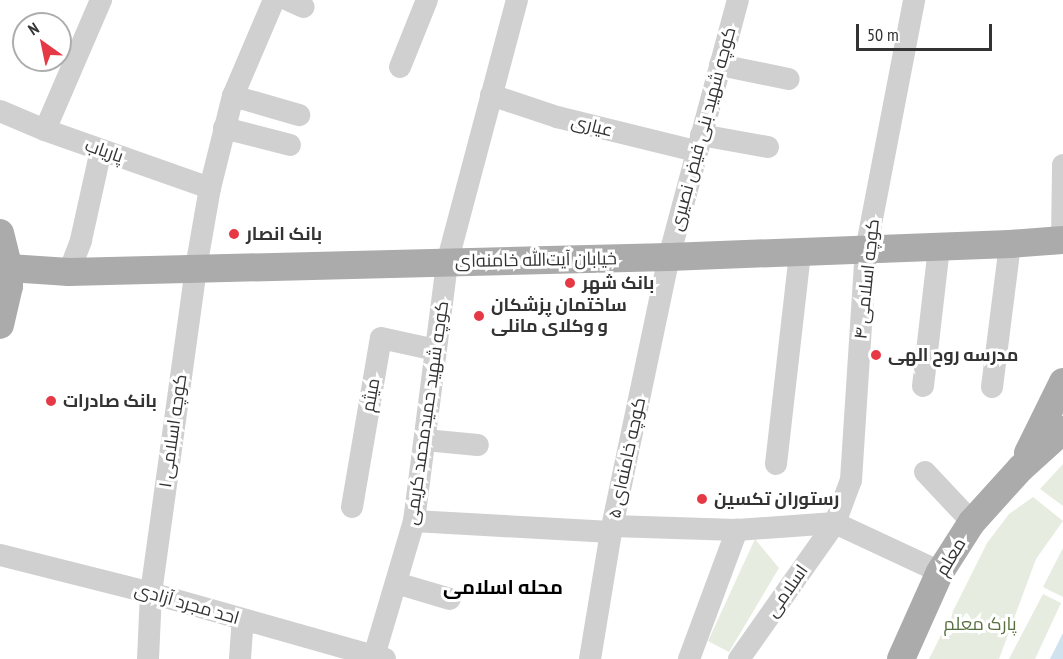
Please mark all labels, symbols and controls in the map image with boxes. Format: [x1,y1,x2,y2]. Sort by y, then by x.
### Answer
north arrow [12,12,72,72]
scale bar [859,12,996,50]
text: N [24,18,42,39]
text: 50 m [867,23,899,46]
street label: کوچه شهید بنی فیض نصیری [665,25,741,233]
street label: عیاری [569,110,615,142]
street label: پاریاب [82,134,126,168]
street label: کوچه اسلامی ۴ [850,218,884,340]
place label: بانک انصار [246,223,322,245]
marker: بانک انصار [227,227,241,241]
street label: خیابان آیت‌الله خامنه‌ای [455,248,617,272]
place label: بانک شهر [582,272,654,294]
marker: بانک شهر [563,276,577,290]
place label: ساختمان پزشکان و وکلای مانلی [491,295,627,338]
street label: کوچه شهید حمیدمحمد کریمی [401,300,453,526]
marker: ساختمان پزشکان و وکلای مانلی [472,309,486,323]
place label: مدرسه روح الهی [888,344,1018,366]
marker: مدرسه روح الهی [869,348,883,362]
street label: کوچه اسلامی ۱ [154,373,192,489]
street label: میثم [357,376,385,414]
place label: بانک صادرات [63,390,157,412]
marker: بانک صادرات [44,394,58,408]
street label: کوچه خامنه‌ای ۵ [604,396,650,520]
place label: رستوران تکسین [714,488,839,510]
marker: رستوران تکسین [695,492,709,506]
street label: معلم [931,534,971,580]
street label: اسلامی [761,561,813,621]
district label: محله اسلامی [443,575,563,599]
street label: احد مجرد آزادی [132,579,242,629]
park label: پارک معلم [943,613,1017,635]

